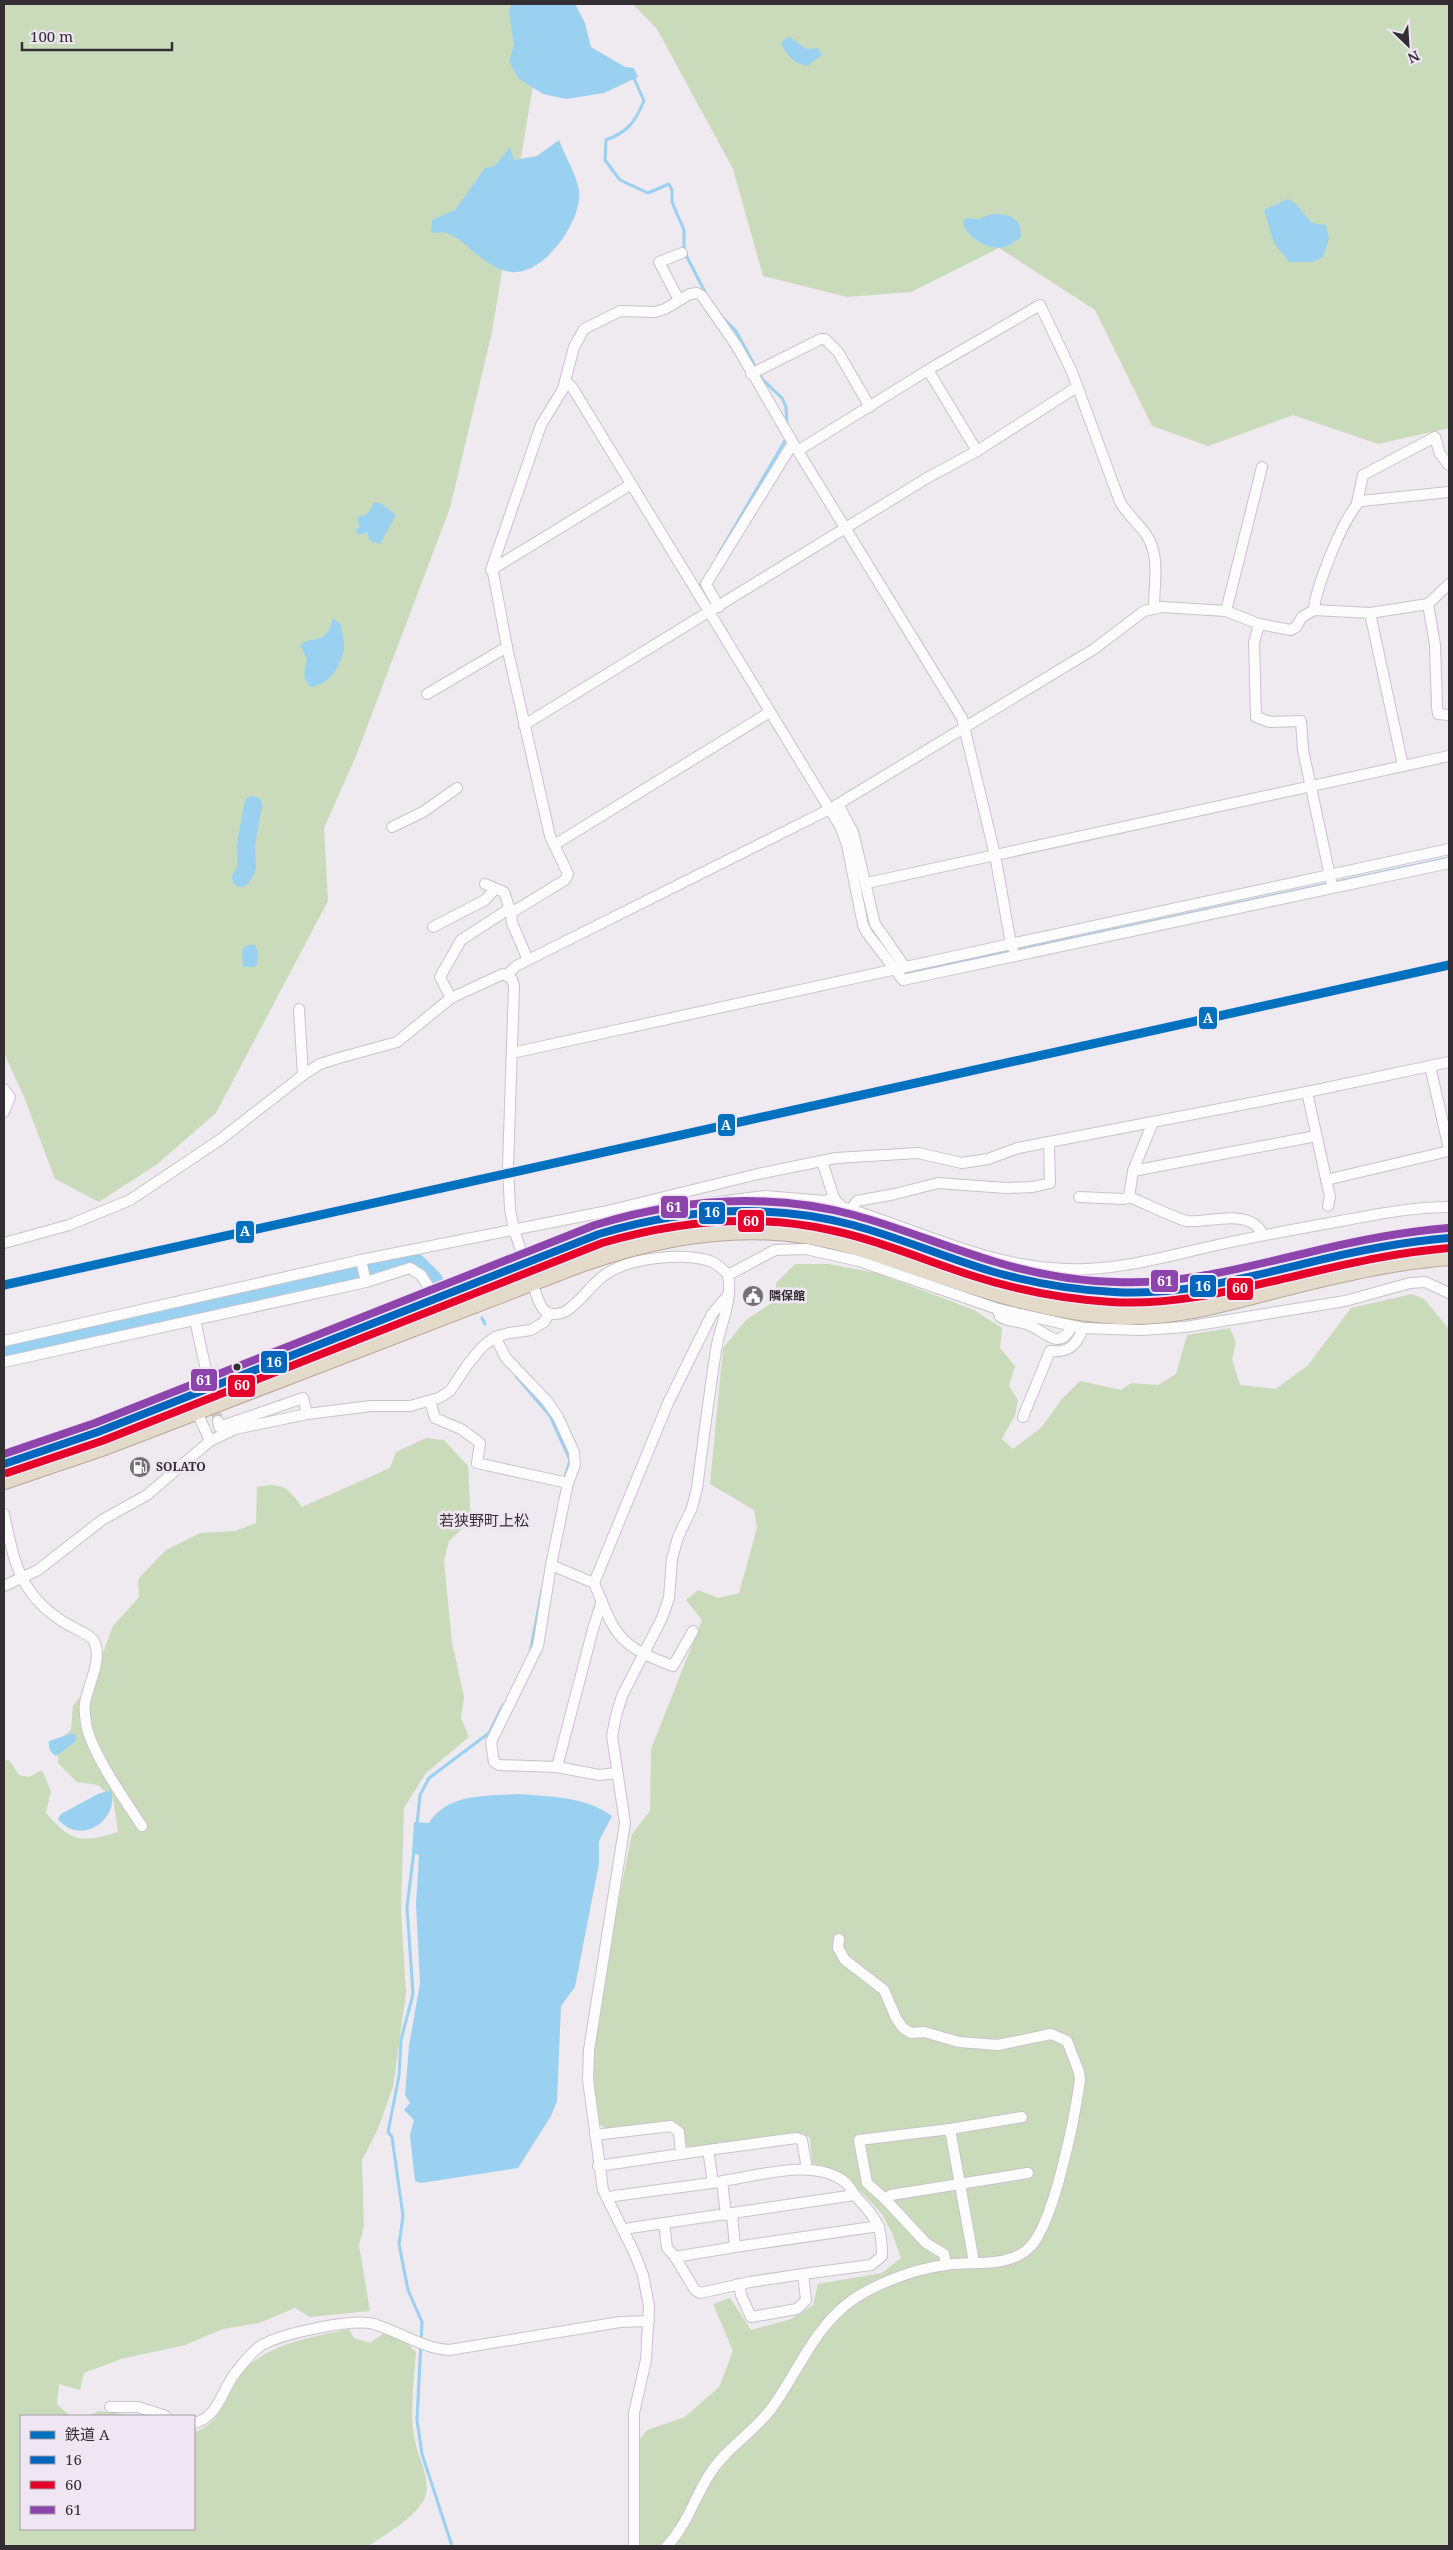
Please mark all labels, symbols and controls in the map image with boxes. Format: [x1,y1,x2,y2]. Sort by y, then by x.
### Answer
scale bar [22,20,172,52]
north arrow [1383,20,1433,70]
text: 100 m [30,26,73,46]
text: N [1405,46,1423,68]
line badge: A [1198,1006,1218,1030]
text: A [1203,1008,1214,1027]
line badge: A [717,1113,736,1137]
text: A [721,1115,732,1134]
line badge: 61 [660,1195,689,1219]
text: 61 [666,1197,682,1216]
line badge: 16 [698,1201,726,1225]
text: 16 [704,1202,720,1221]
line badge: 60 [737,1209,765,1233]
text: 60 [743,1211,759,1230]
line badge: A [235,1220,255,1244]
text: A [240,1221,251,1240]
line badge: 61 [1150,1269,1179,1293]
text: 61 [1157,1271,1173,1290]
line badge: 16 [1189,1274,1217,1298]
text: 16 [1195,1276,1211,1295]
line badge: 60 [1226,1277,1254,1301]
text: 60 [1232,1278,1248,1297]
public building icon: 隣保館 [741,1284,765,1308]
place label: 隣保館 [769,1287,805,1304]
line badge: 16 [260,1350,288,1374]
text: 16 [266,1352,282,1371]
unlabelled marker [232,1362,242,1372]
line badge: 61 [190,1368,218,1392]
text: 61 [196,1370,212,1389]
line badge: 60 [227,1374,256,1398]
text: 60 [234,1375,250,1394]
fuel station icon: SOLATO [128,1455,152,1479]
place label: SOLATO [156,1458,206,1475]
district label: 若狭野町上松 [439,1510,529,1530]
legend [20,2415,195,2530]
text: 鉄道 A [65,2424,110,2444]
text: 16 [65,2449,82,2469]
text: 60 [65,2474,82,2494]
text: 61 [65,2499,82,2519]

